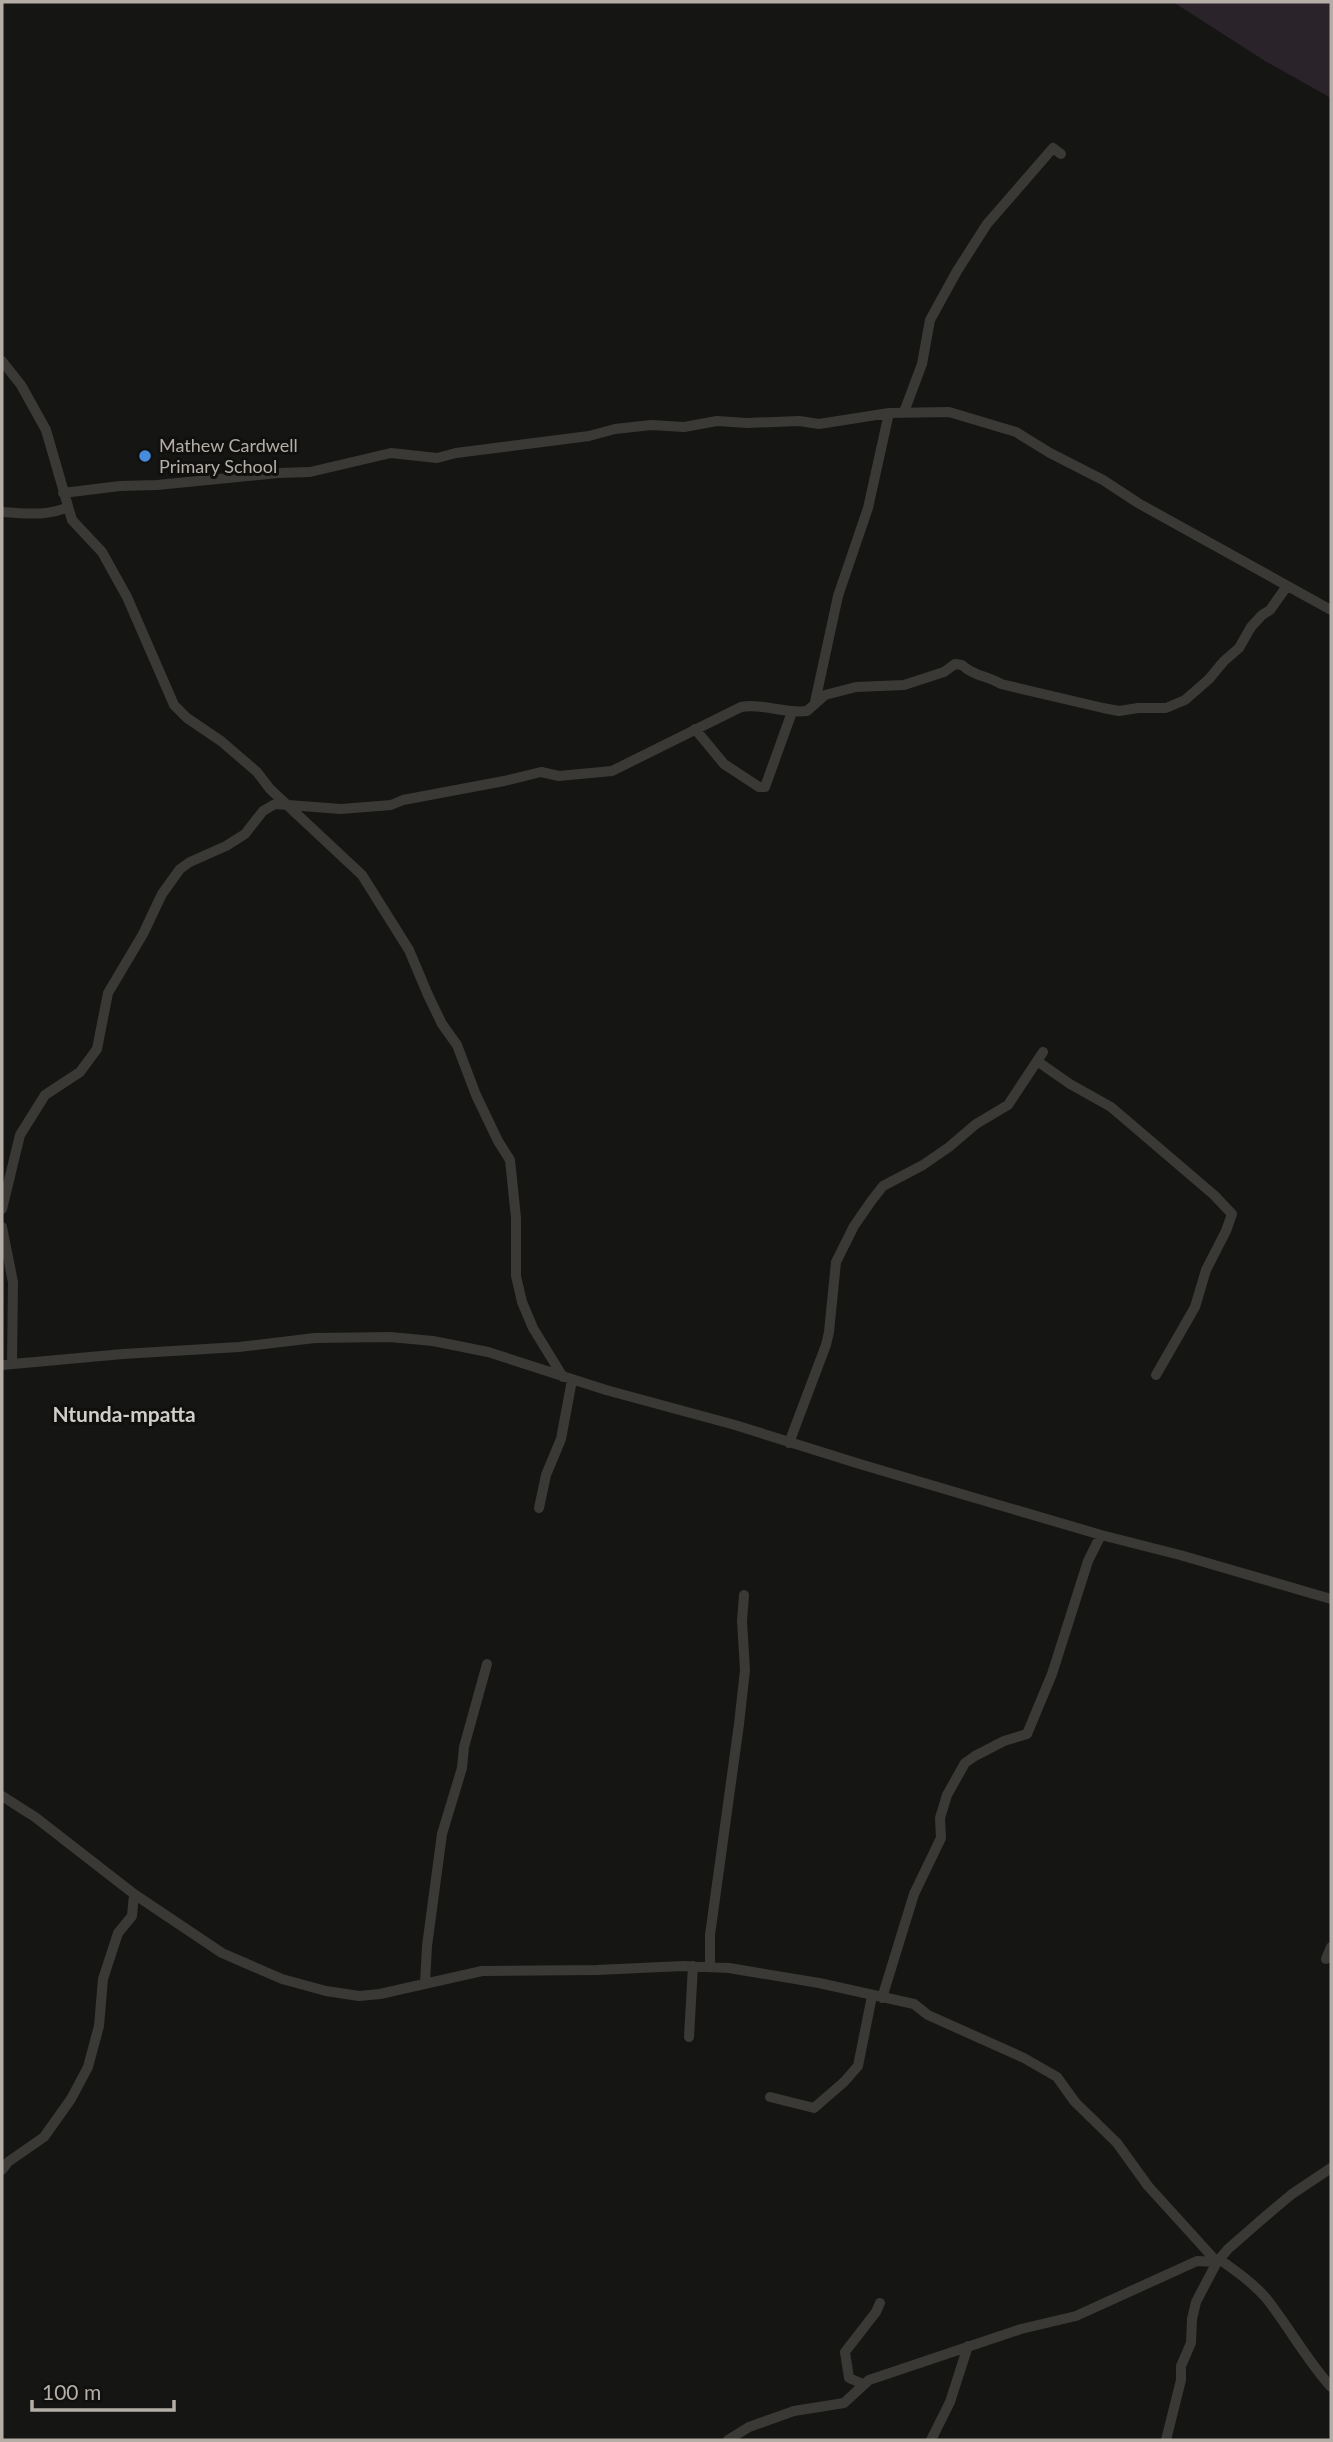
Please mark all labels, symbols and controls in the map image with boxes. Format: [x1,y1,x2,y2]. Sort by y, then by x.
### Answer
place label: Mathew Cardwell Primary School [159,434,298,477]
marker: Mathew Cardwell Primary School [137,448,153,464]
district label: Ntunda-mpatta [52,1401,196,1426]
scale bar [32,2368,173,2412]
text: 100 m [42,2379,101,2404]

